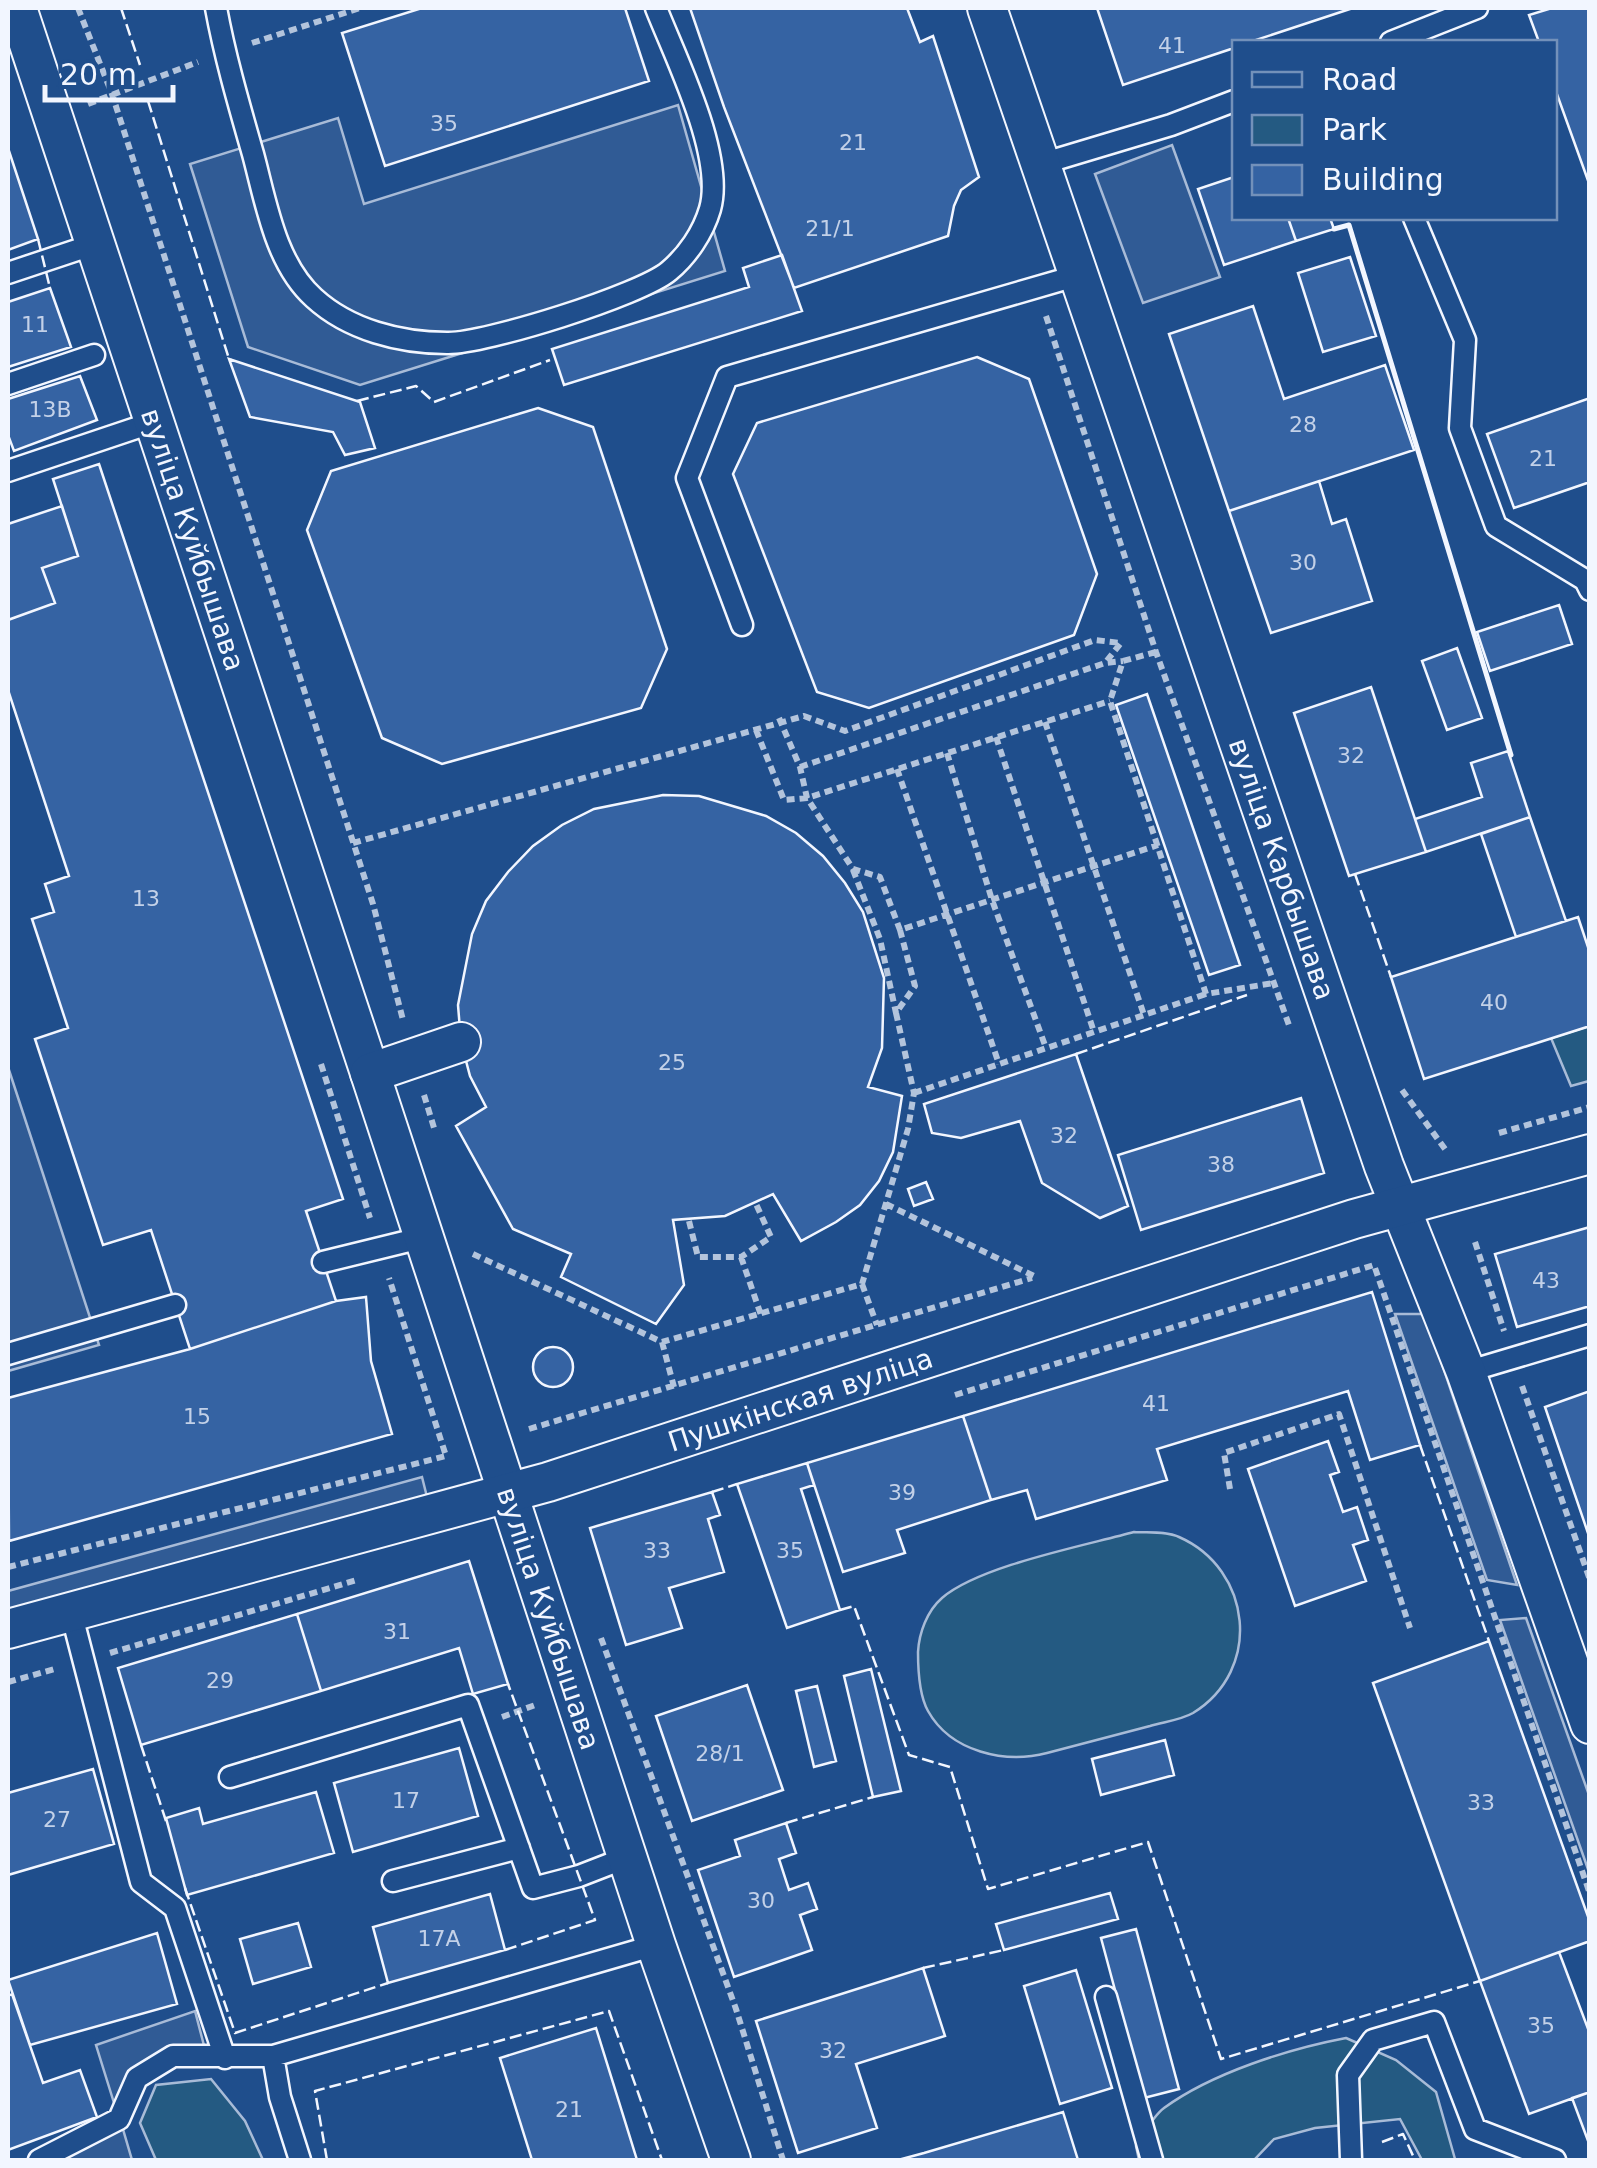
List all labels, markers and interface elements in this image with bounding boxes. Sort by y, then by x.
house number: 41 [1158,33,1186,58]
scale bar [45,40,172,102]
legend [1232,40,1557,220]
text: 20 m [60,57,137,92]
text: Road [1322,62,1397,97]
house number: 35 [430,111,458,136]
text: Park [1322,112,1387,147]
house number: 21 [839,130,867,155]
text: Building [1322,162,1444,197]
house number: 21/1 [805,216,855,241]
house number: 11 [21,312,49,337]
house number: 13В [28,397,72,422]
street label: вуліца Куйбышава [134,404,252,675]
house number: 28 [1289,412,1317,437]
house number: 21 [1529,446,1557,471]
house number: 30 [1289,550,1317,575]
street label: вуліца Карбышава [1222,734,1342,1004]
house number: 32 [1337,743,1365,768]
house number: 13 [132,886,160,911]
house number: 40 [1480,990,1508,1015]
house number: 25 [658,1050,686,1075]
house number: 32 [1050,1123,1078,1148]
house number: 38 [1207,1152,1235,1177]
house number: 43 [1532,1268,1560,1293]
street label: Пушкінская вуліца [664,1341,937,1458]
house number: 41 [1142,1391,1170,1416]
house number: 15 [183,1404,211,1429]
house number: 39 [888,1480,916,1505]
street label: вуліца Куйбышава [490,1483,607,1754]
house number: 33 [643,1538,671,1563]
house number: 35 [776,1538,804,1563]
house number: 31 [383,1619,411,1644]
house number: 29 [206,1668,234,1693]
house number: 28/1 [695,1741,745,1766]
house number: 17 [392,1788,420,1813]
house number: 33 [1467,1790,1495,1815]
house number: 27 [43,1807,71,1832]
house number: 30 [747,1888,775,1913]
house number: 17А [417,1926,461,1951]
house number: 35 [1527,2013,1555,2038]
house number: 32 [819,2038,847,2063]
house number: 21 [555,2097,583,2122]

